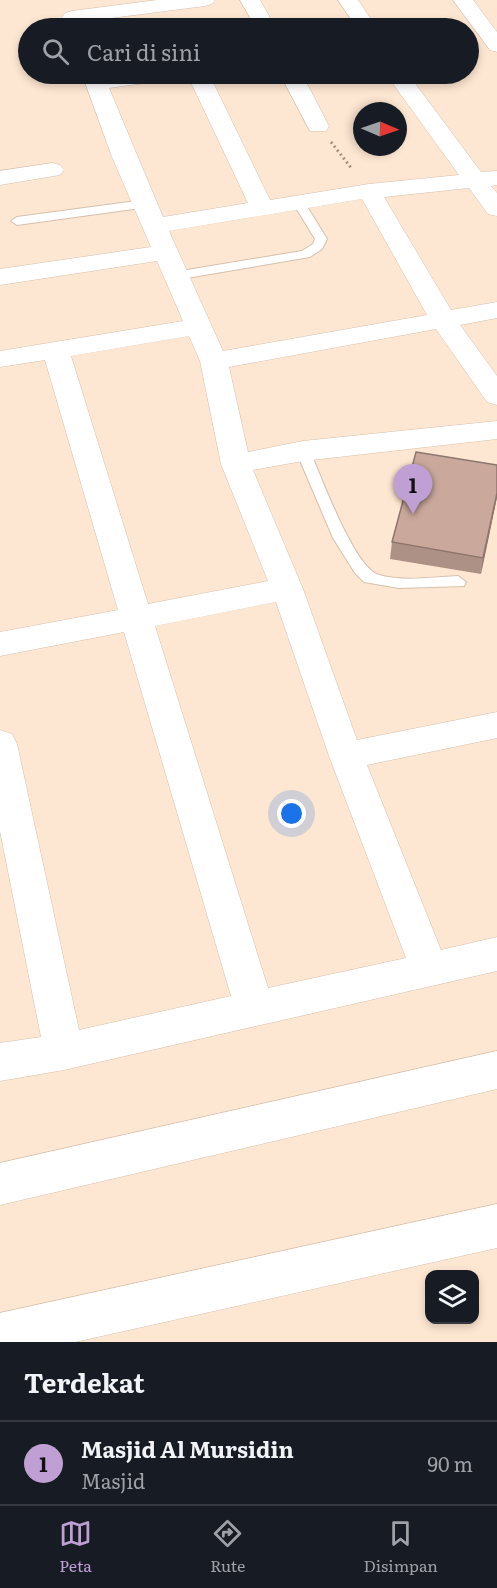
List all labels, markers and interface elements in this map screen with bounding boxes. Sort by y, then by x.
search box [18,18,479,84]
icon: search [39,35,72,68]
text: Cari di sini [87,35,200,68]
north arrow [353,102,407,156]
pin: 1 [394,464,432,514]
your location [277,799,306,828]
map controls [425,1270,479,1324]
button: layers [425,1270,479,1324]
text: Terdekat [24,1362,145,1401]
text: Masjid Al Mursidin [81,1432,294,1465]
text: 1 [39,1448,48,1478]
text: 90 m [428,1448,473,1478]
text: Masjid [81,1465,145,1495]
tab: Peta [59,1517,92,1577]
tab: Rute [210,1517,245,1577]
tab: Disimpan [364,1517,438,1577]

